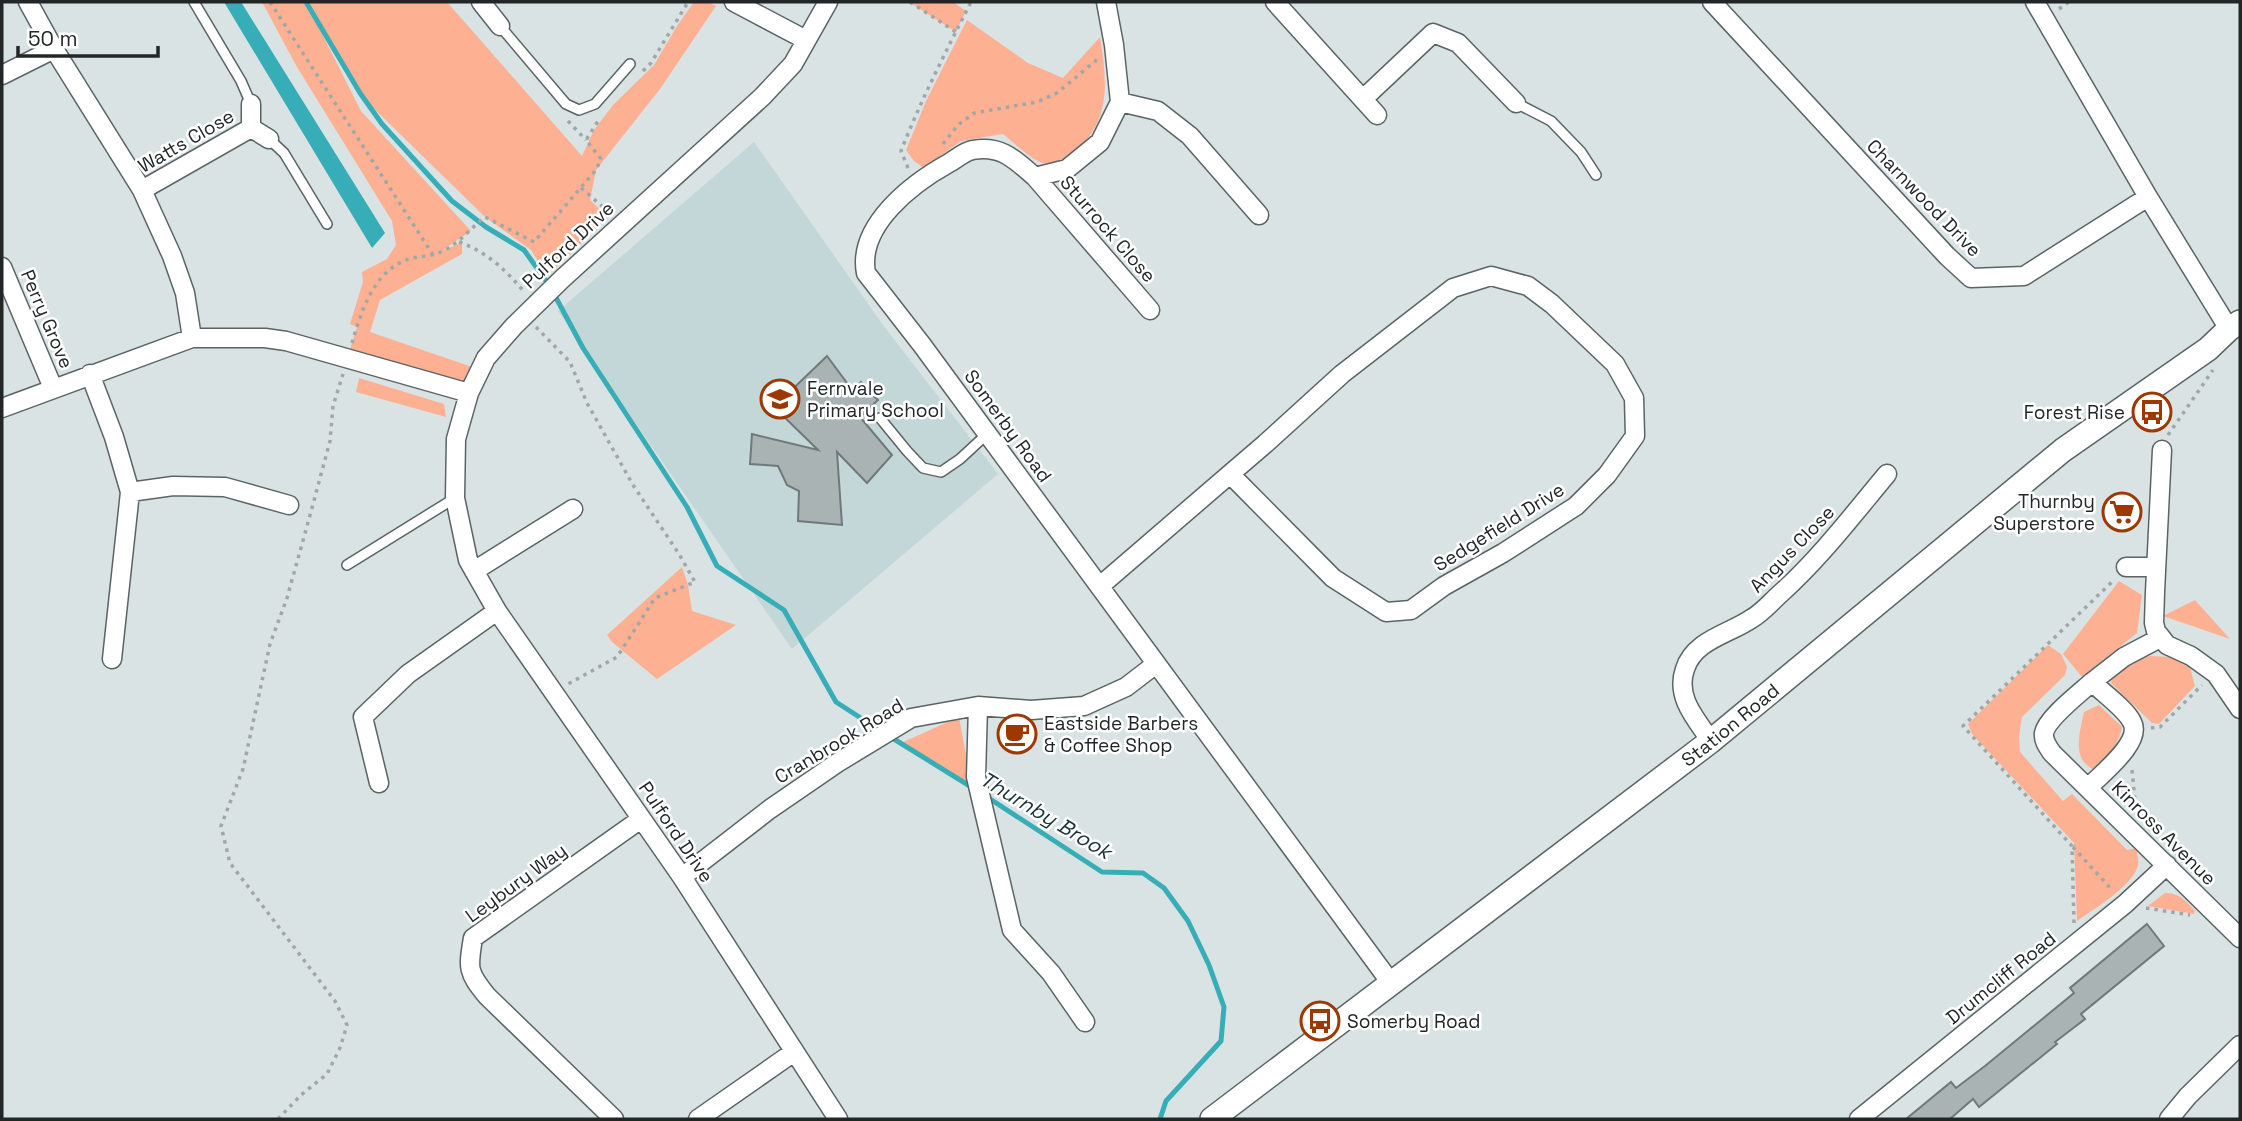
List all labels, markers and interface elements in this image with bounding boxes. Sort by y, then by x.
scale bar [18,14,158,58]
text: 50 m [28,25,78,52]
street label: Watts Close [133,103,239,179]
street label: Charnwood Drive [1861,134,1987,262]
street label: Sturrock Close [1055,170,1161,288]
street label: Pulford Drive [517,196,619,294]
street label: Perry Grove [15,266,79,372]
street label: Somerby Road [959,365,1057,487]
place label: Fernvale Primary School [807,376,944,423]
school or university icon: Fernvale Primary School [759,378,801,420]
bus stop icon: Forest Rise [2131,391,2173,433]
place label: Forest Rise [2024,400,2125,425]
street label: Sedgefield Drive [1429,477,1569,577]
place label: Thurnby Superstore [1993,489,2095,536]
supermarket icon: Thurnby Superstore [2101,491,2143,533]
street label: Angus Close [1744,500,1840,598]
street label: Station Road [1676,678,1784,772]
street label: Cranbrook Road [770,693,908,789]
place label: Eastside Barbers & Coffee Shop [1044,711,1198,758]
cafe icon: Eastside Barbers & Coffee Shop [996,713,1038,755]
water label: Thurnby Brook [975,765,1119,866]
street label: Kinross Avenue [2106,775,2222,891]
street label: Pulford Drive [633,777,719,887]
street label: Leybury Way [460,838,572,928]
street label: Drumcliff Road [1941,926,2061,1030]
bus stop icon: Somerby Road [1299,1000,1341,1042]
place label: Somerby Road [1347,1009,1481,1034]

